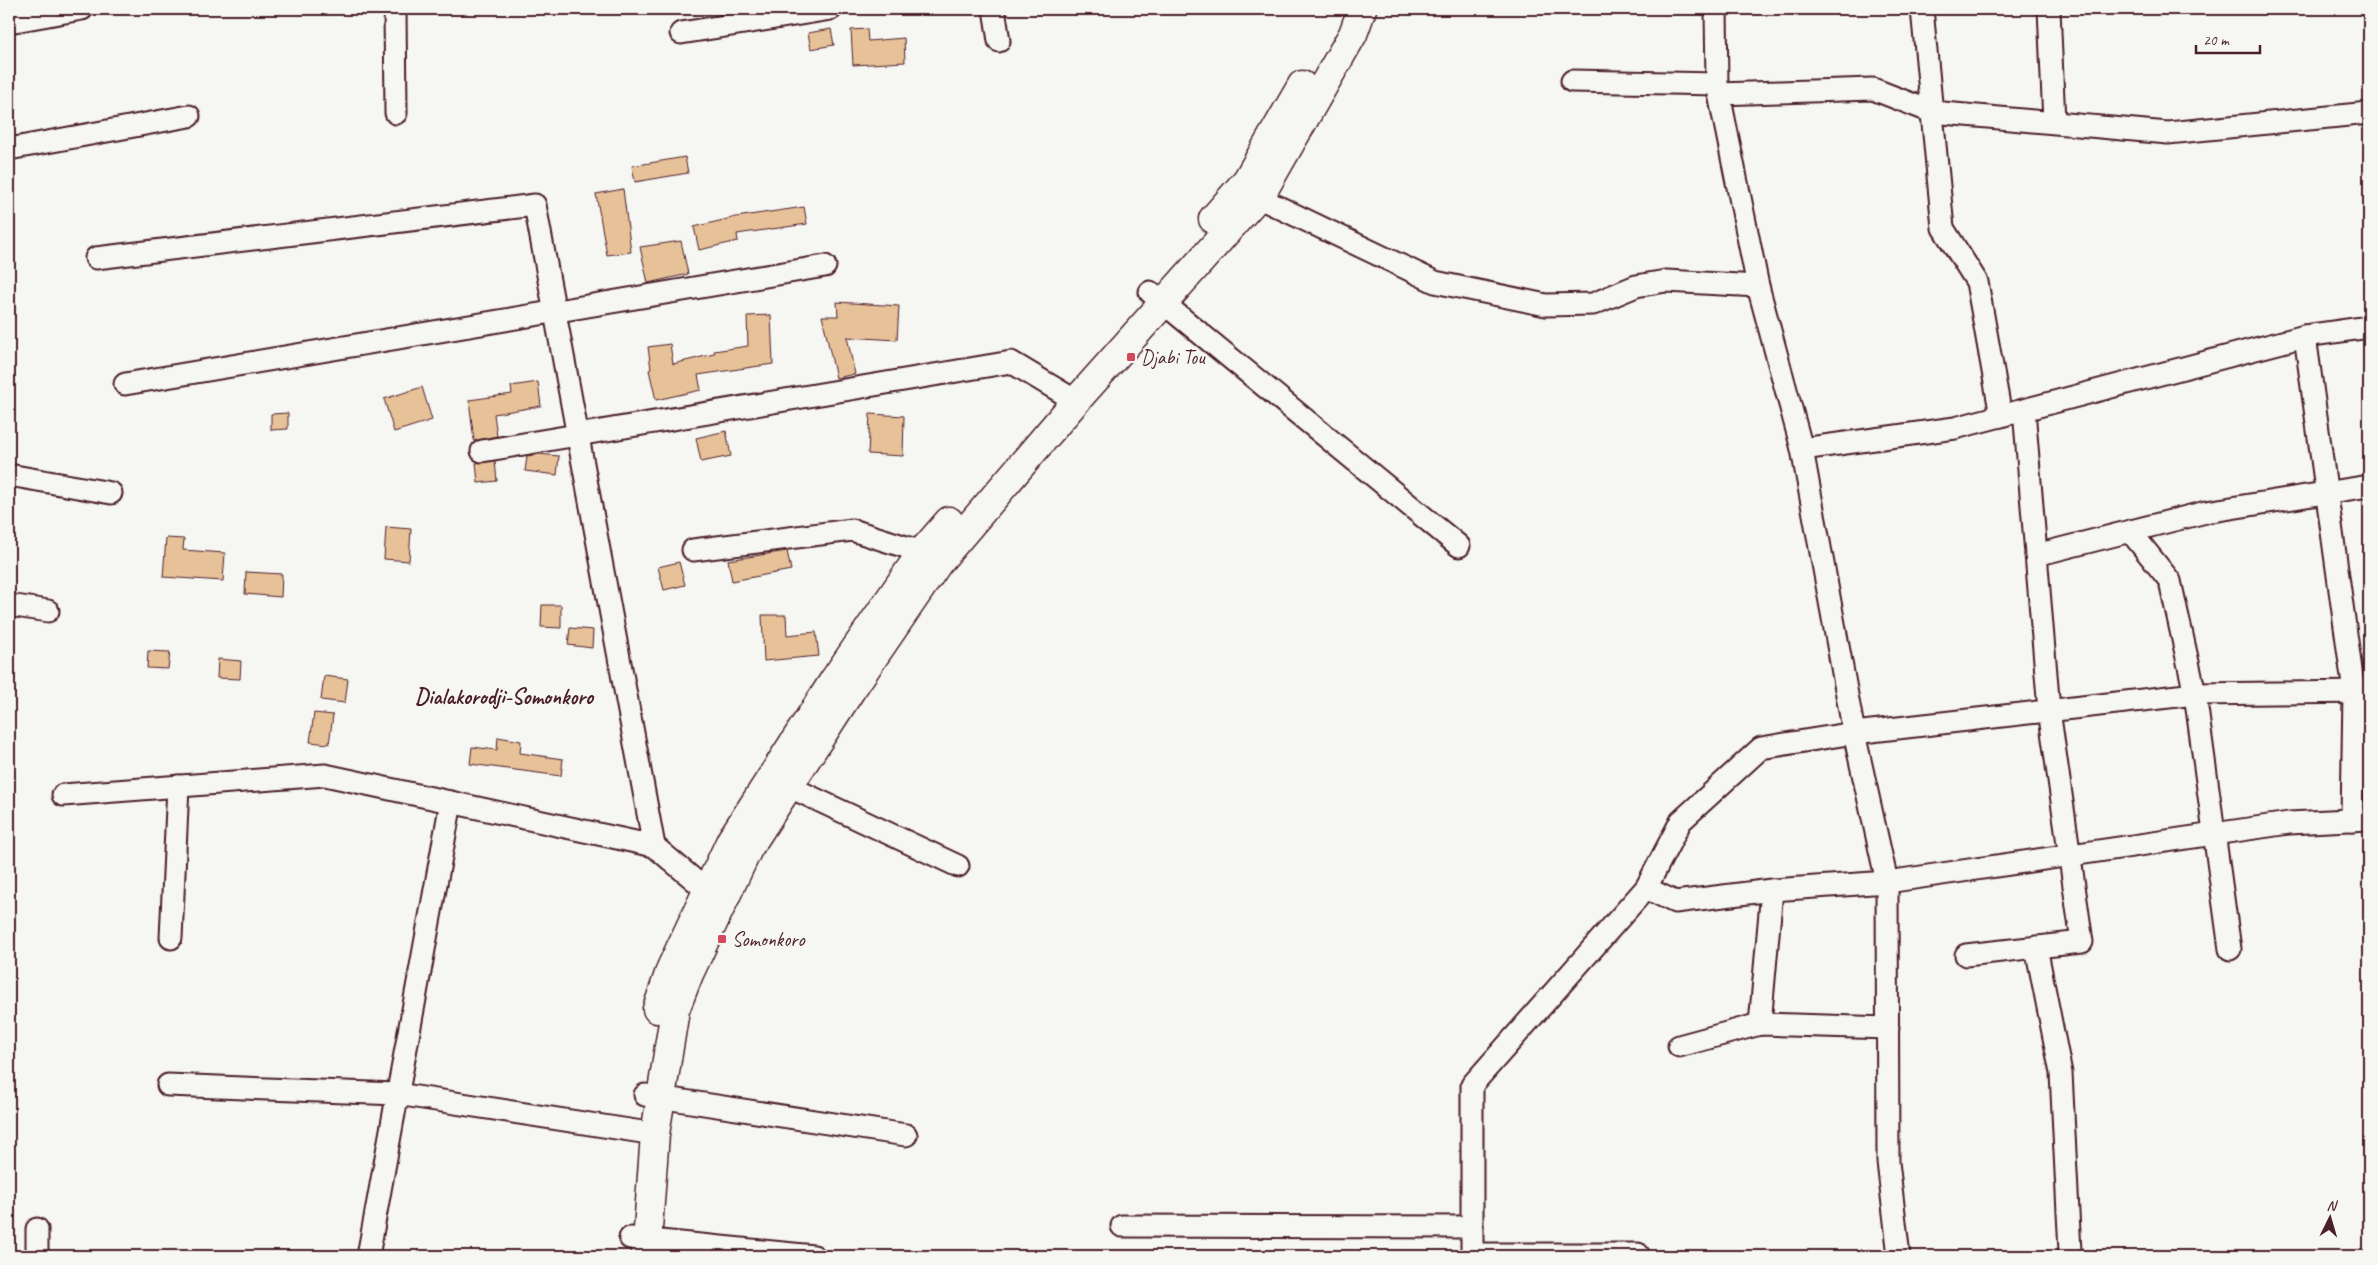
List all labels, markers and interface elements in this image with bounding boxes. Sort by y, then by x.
scale bar [2196,22,2259,54]
text: 20 m [2203,31,2230,50]
place label: Djabi Tou [1141,345,1206,370]
marker: Djabi Tou [1125,351,1137,363]
district label: Dialakorodji-Somonkoro [415,683,595,711]
place label: Somonkoro [732,927,805,952]
marker: Somonkoro [716,933,728,945]
north arrow [2306,1192,2356,1242]
text: N [2326,1197,2338,1215]

